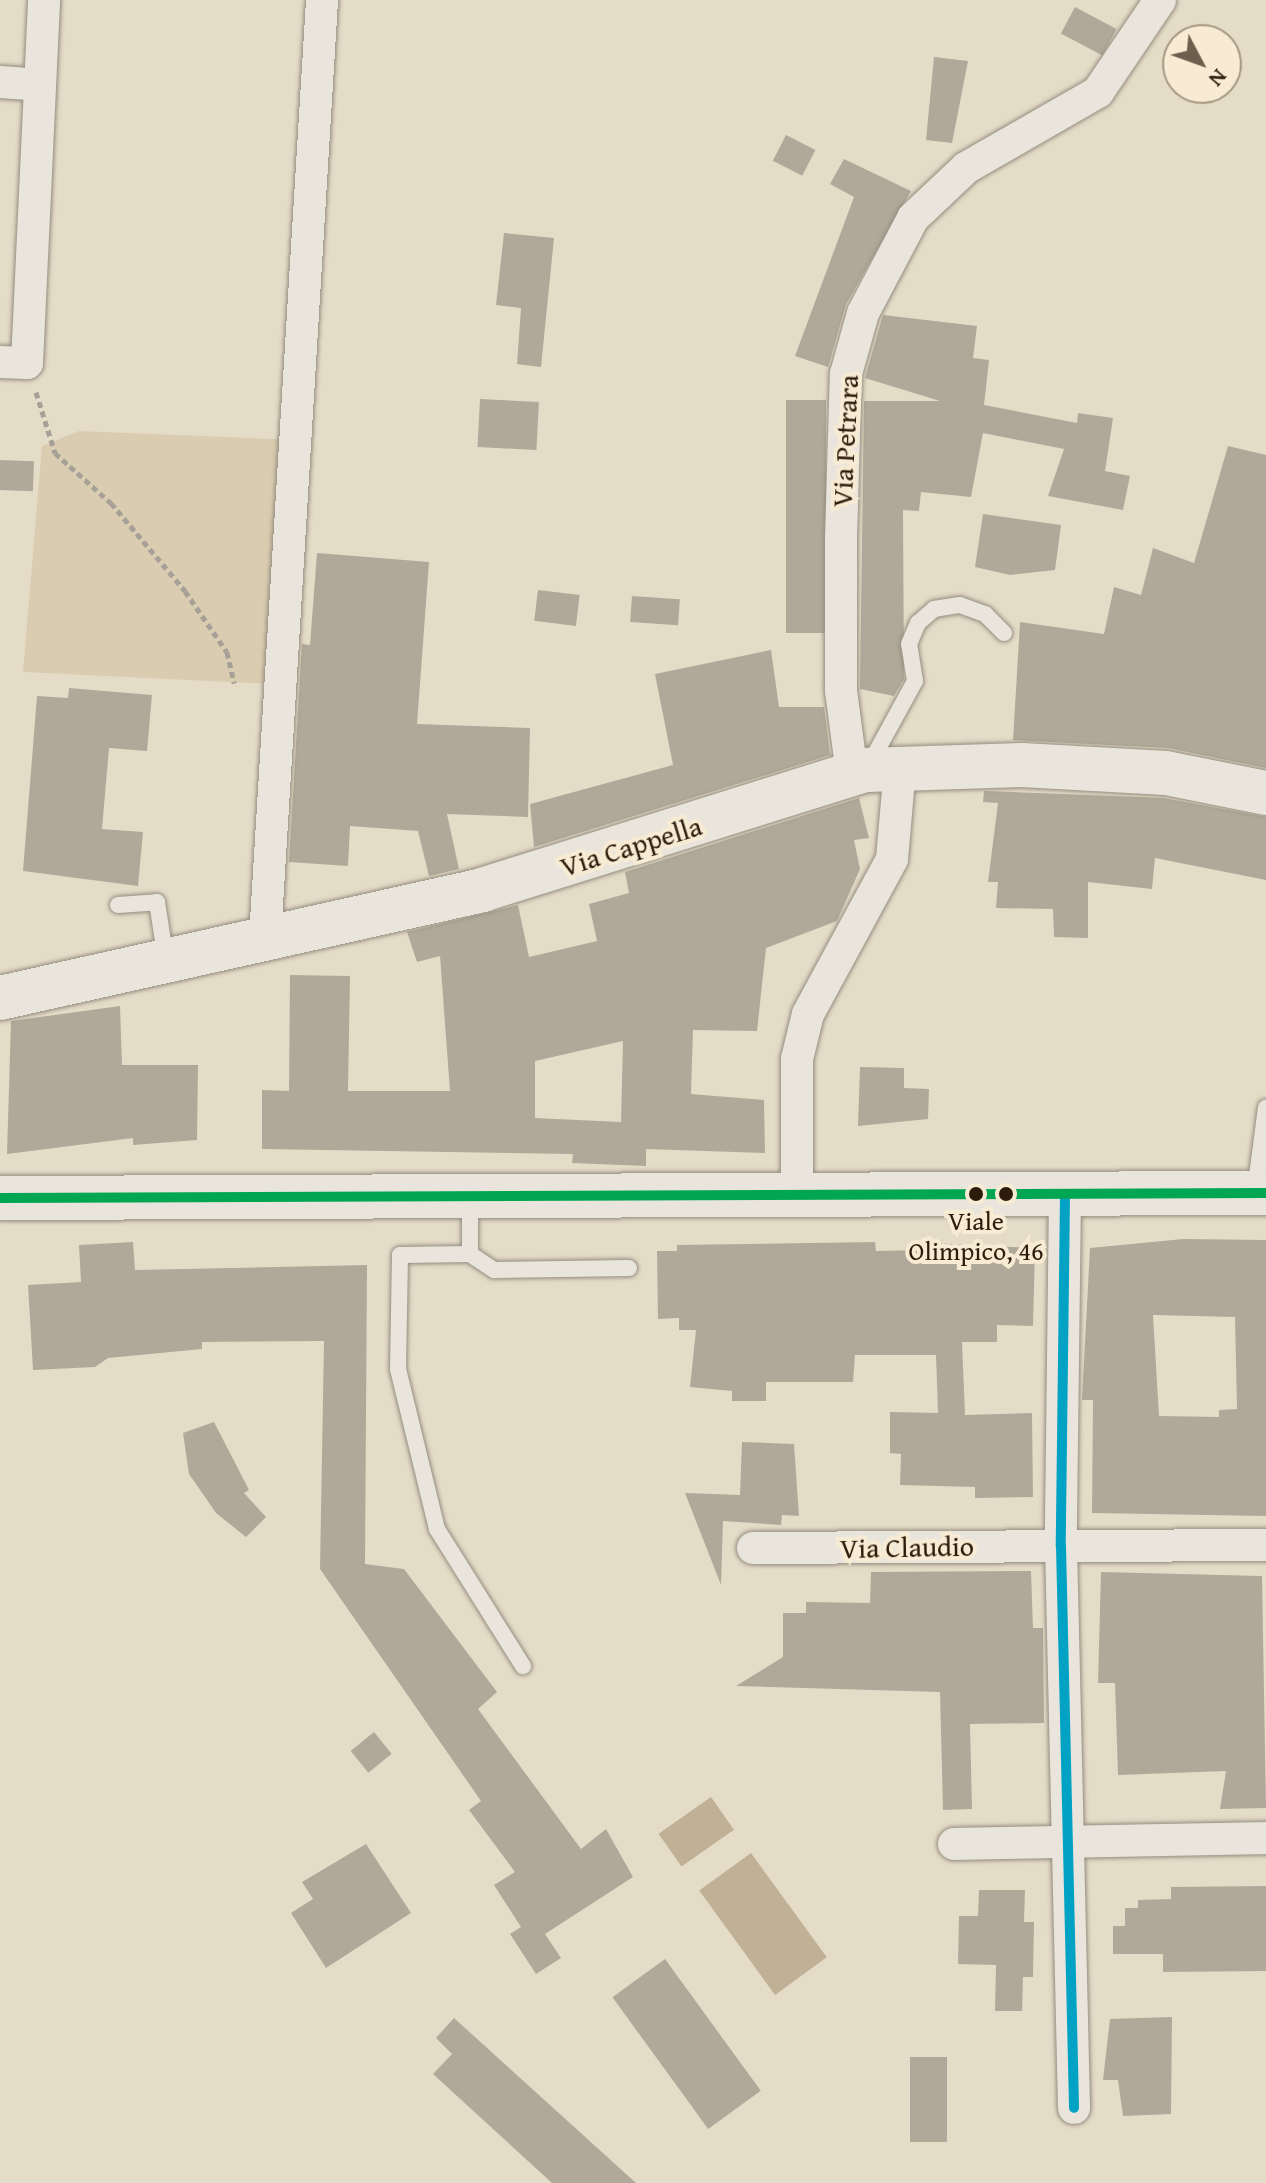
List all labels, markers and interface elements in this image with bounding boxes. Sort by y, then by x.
north arrow [1162,24,1242,104]
text: N [1202,62,1236,94]
street label: Via Petrara [825,374,865,508]
street label: Via Cappella [556,809,706,883]
marker: Viale Olimpico, 46 [968,1186,984,1202]
unlabelled marker [998,1186,1014,1202]
place label: Viale Olimpico, 46 [909,1205,1043,1266]
street label: Via Claudio [840,1529,974,1565]

